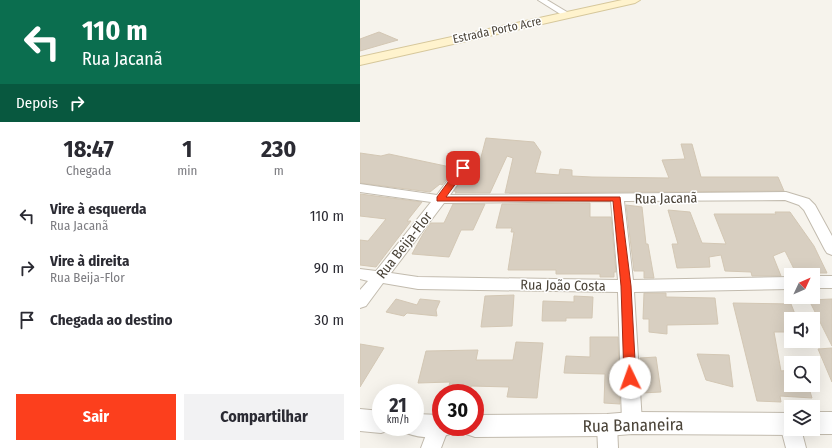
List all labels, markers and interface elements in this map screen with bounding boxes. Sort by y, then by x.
text: 110 m [82,14,148,47]
street label: Estrada Porto Acre [452,14,543,46]
icon: left [16,16,68,68]
text: Rua Jacanã [82,48,163,70]
icon: right [66,92,88,114]
text: Depois [16,94,58,112]
text: 18:47 [64,135,114,163]
text: 1 [182,135,192,163]
text: 230 [261,135,296,163]
pin [446,151,480,185]
icon: arrive [452,157,474,179]
text: Chegada [66,163,111,178]
text: min [177,163,197,178]
text: m [274,163,284,178]
street label: Rua Jacanã [634,189,698,208]
text: Vire à esquerda [50,200,147,218]
icon: left [16,205,38,227]
text: 110 m [310,207,344,225]
street label: Rua Beija-Flor [373,208,436,282]
text: Rua Jacanã [50,218,108,233]
text: Vire à direita [50,252,129,270]
icon: right [16,257,38,279]
text: 90 m [314,259,344,277]
north arrow [784,268,820,304]
map controls [784,268,820,436]
text: Rua Beija-Flor [50,270,125,285]
street label: Rua João Costa [520,276,606,295]
icon: arrive [16,309,38,331]
text: Chegada ao destino [50,311,172,329]
text: 30 m [314,311,344,329]
button: sound [784,312,820,348]
button: search [784,356,820,392]
position arrow [609,357,651,399]
speed limit sign: 30 [432,384,484,436]
text: 21 [389,393,407,417]
button: Sair [16,394,176,440]
button: Compartilhar [184,394,344,440]
button: layers [784,400,820,436]
text: km/h [387,414,409,426]
street label: Rua Bananeira [582,414,684,437]

